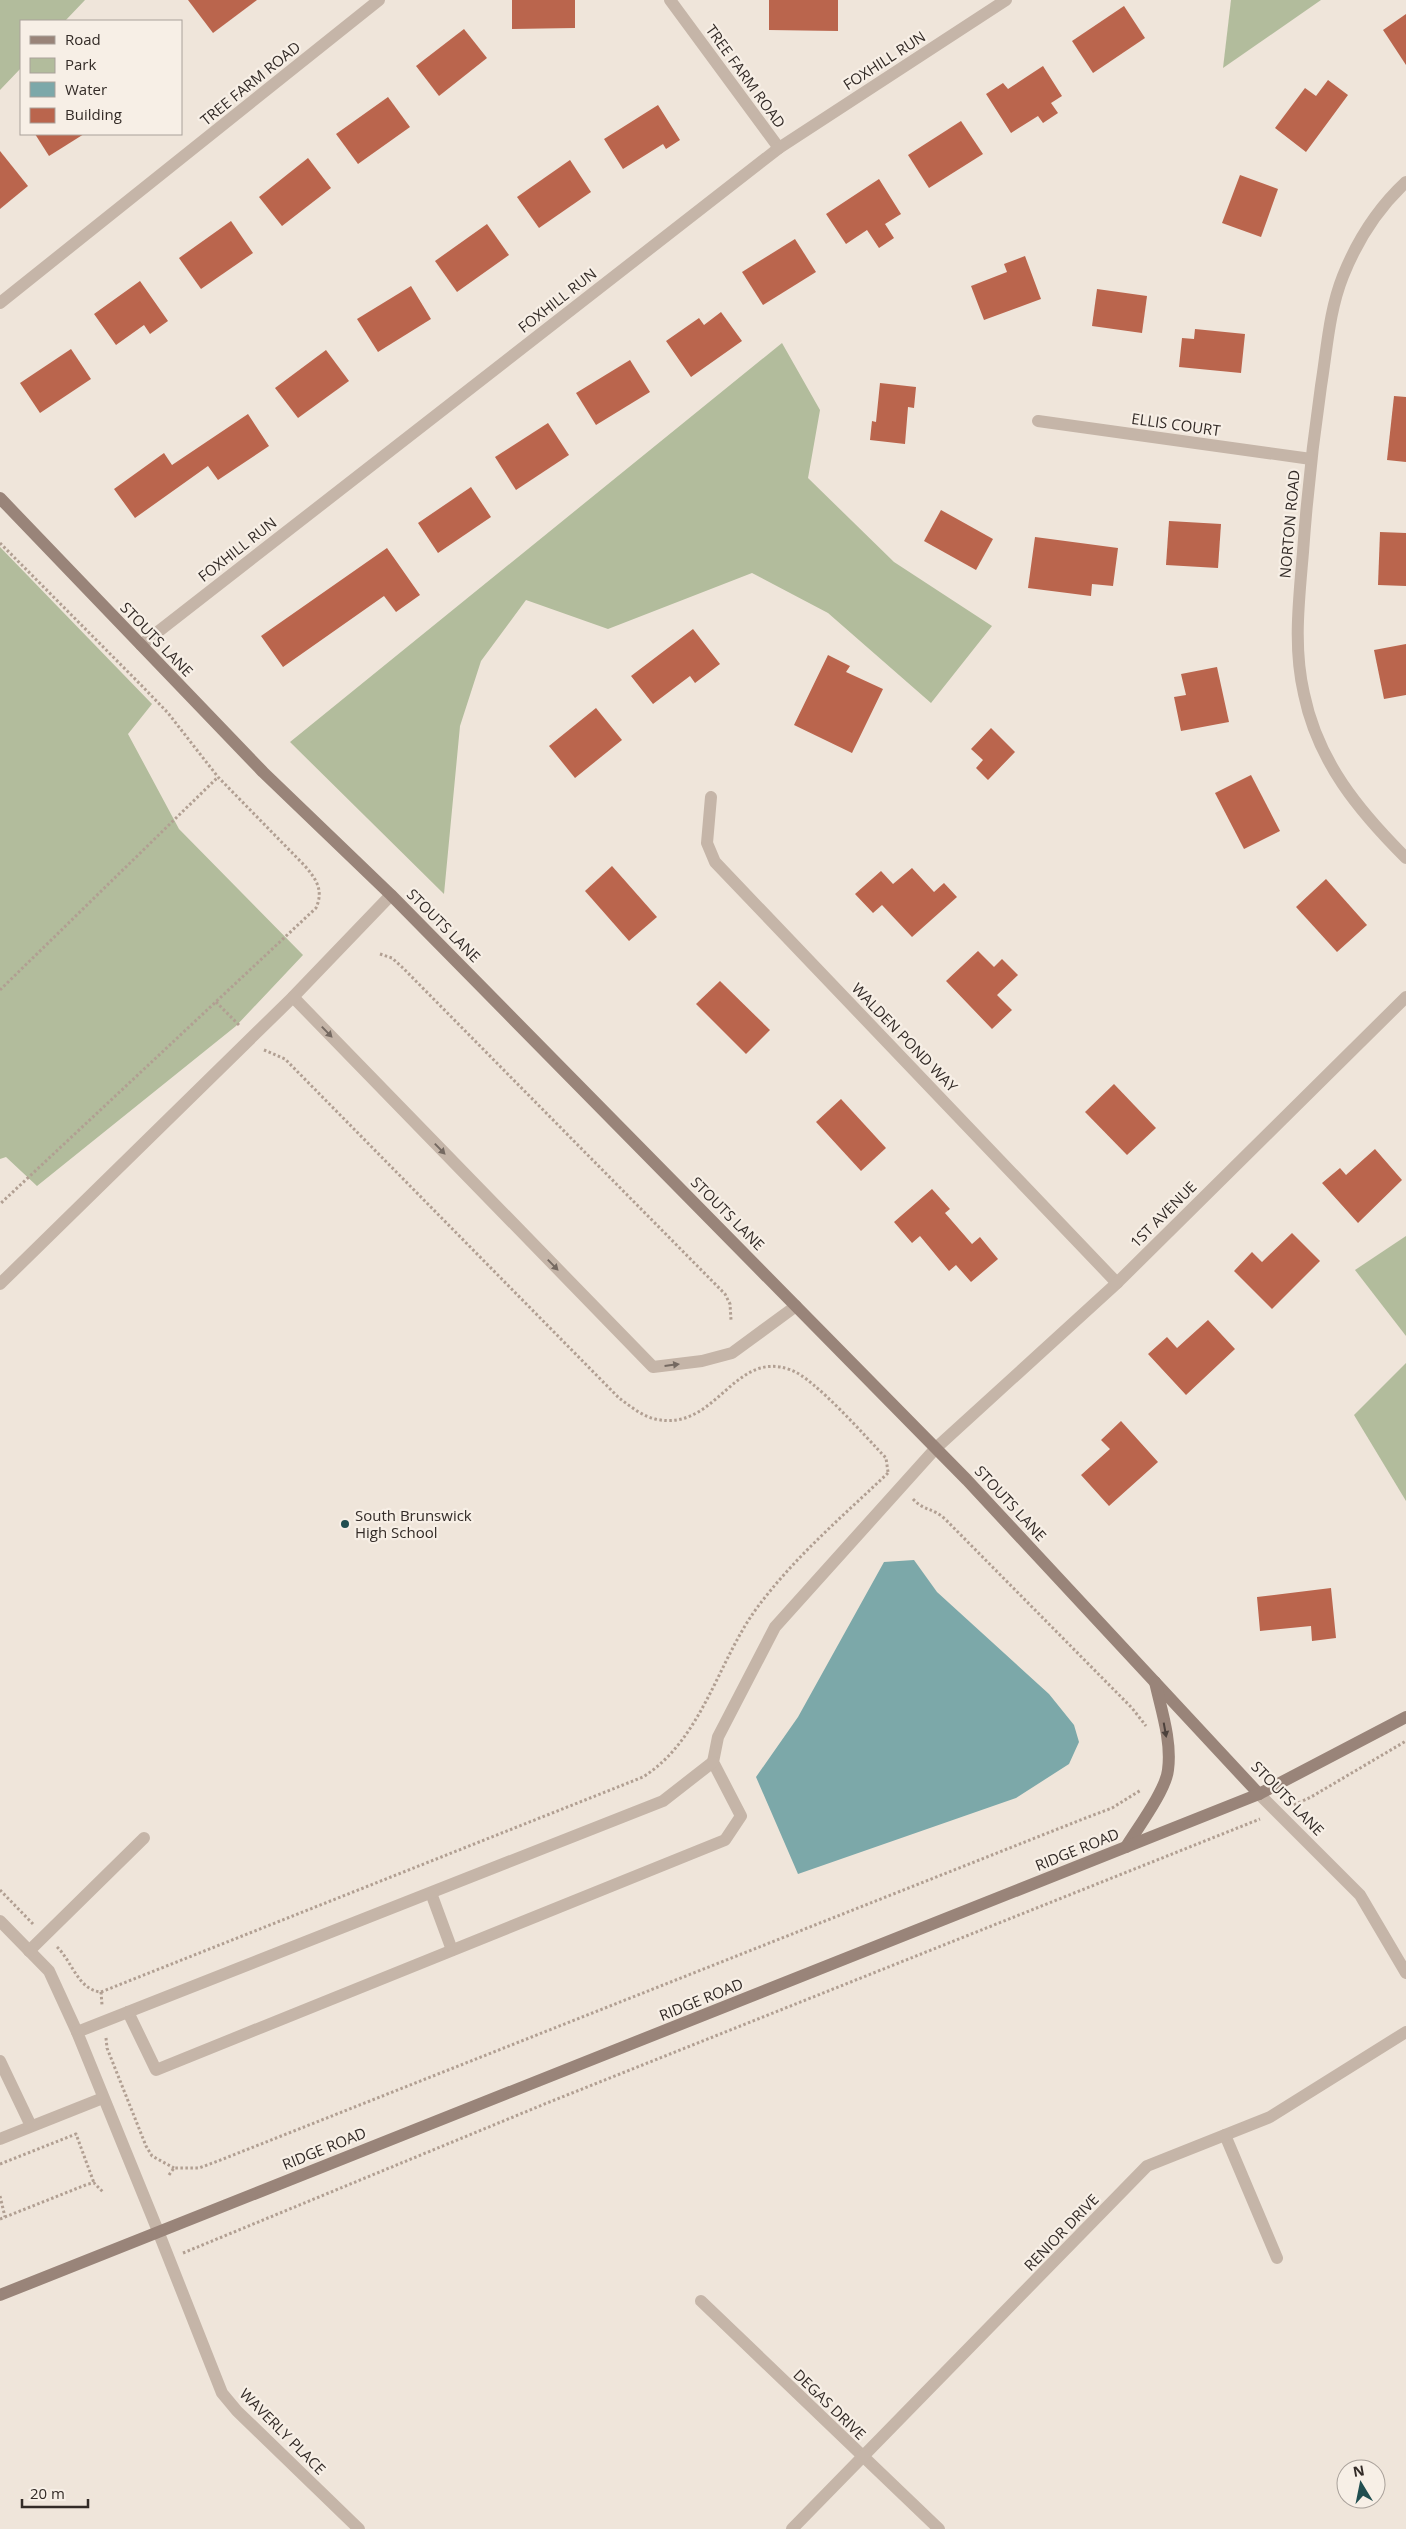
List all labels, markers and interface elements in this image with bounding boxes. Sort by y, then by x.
legend [20,20,182,135]
street label: TREE FARM ROAD [702,20,790,132]
street label: FOXHILL RUN [839,26,929,94]
text: Road [65,29,101,49]
street label: TREE FARM ROAD [196,36,304,130]
text: Park [65,54,96,74]
text: Water [65,79,107,99]
text: Building [65,104,122,124]
street label: FOXHILL RUN [514,263,600,337]
street label: ELLIS COURT [1130,408,1223,440]
street label: NORTON ROAD [1274,469,1304,579]
street label: FOXHILL RUN [194,512,280,586]
street label: STOUTS LANE [116,597,198,681]
street label: STOUTS LANE [403,884,485,966]
street label: WALDEN POND WAY [848,978,963,1096]
one-way arrow [321,1026,333,1038]
one-way arrow [434,1142,446,1154]
street label: STOUTS LANE [687,1172,769,1254]
street label: 1ST AVENUE [1125,1176,1201,1252]
one-way arrow [547,1259,559,1271]
one-way arrow [665,1361,681,1369]
street label: STOUTS LANE [971,1461,1051,1545]
place label: South Brunswick High School [355,1505,472,1542]
marker: South Brunswick High School [339,1518,351,1530]
one-way arrow [1161,1722,1169,1738]
street label: STOUTS LANE [1247,1756,1329,1840]
street label: RIDGE ROAD [1032,1823,1122,1875]
street label: RIDGE ROAD [656,1973,746,2025]
street label: RIDGE ROAD [279,2122,369,2174]
street label: RENIOR DRIVE [1019,2189,1103,2275]
street label: DEGAS DRIVE [789,2364,871,2444]
street label: WAVERLY PLACE [236,2384,330,2478]
north arrow [1336,2459,1386,2509]
text: N [1351,2460,1366,2481]
scale bar [22,2476,89,2508]
text: 20 m [30,2483,65,2503]

